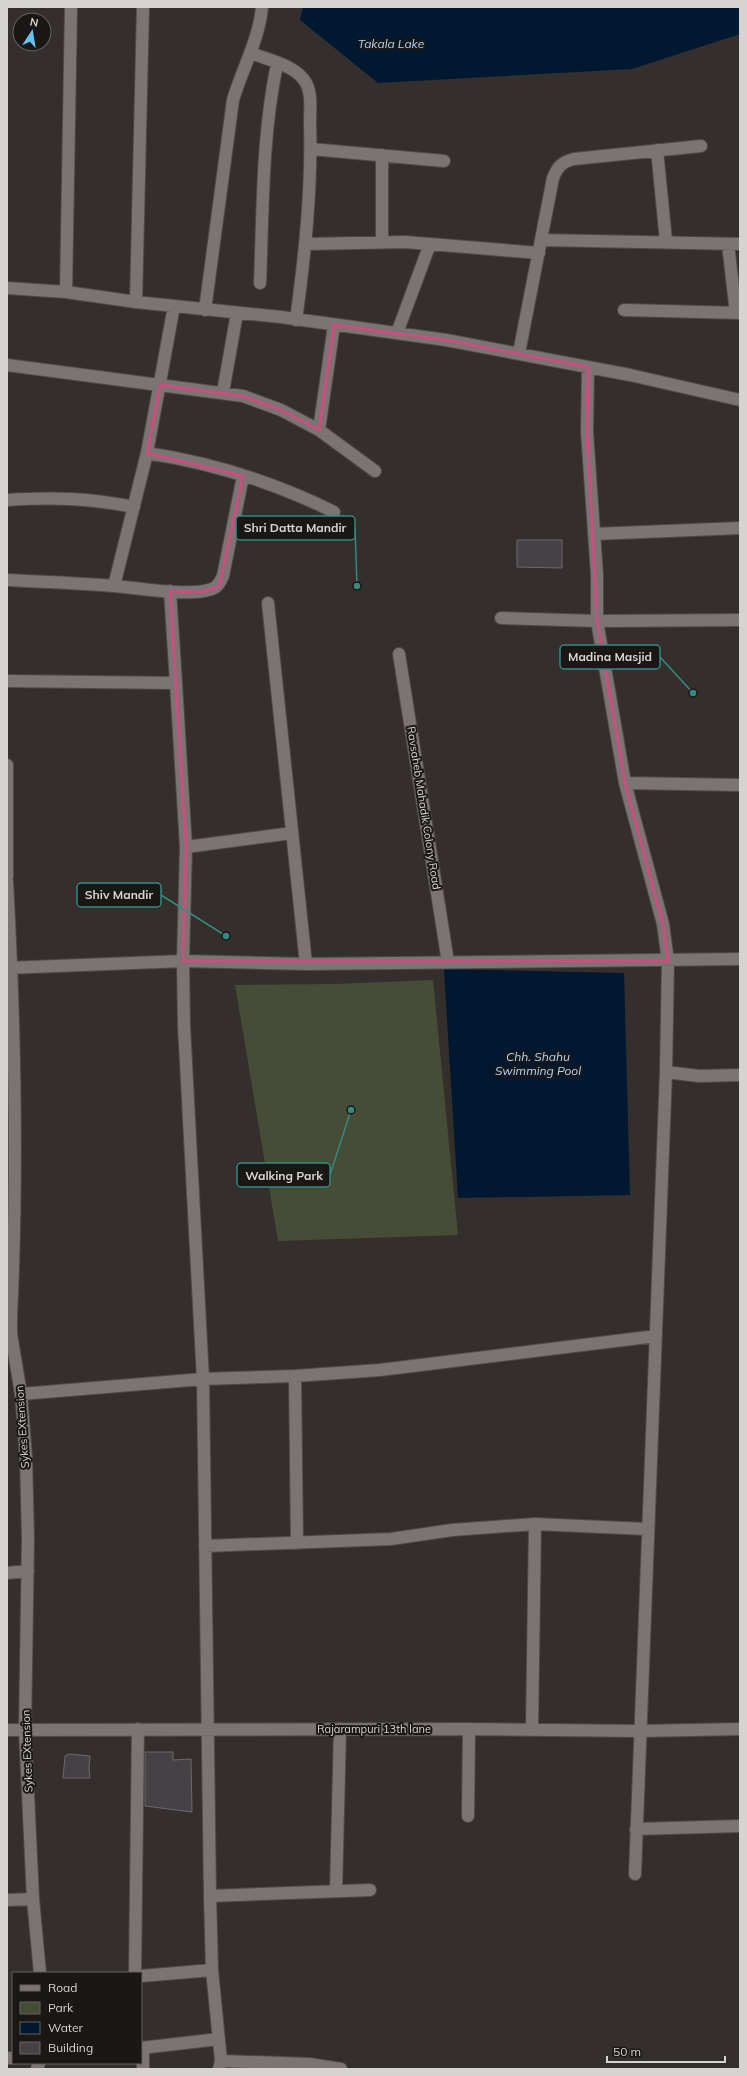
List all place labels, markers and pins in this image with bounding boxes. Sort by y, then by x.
callout: Shri Datta Mandir [236,516,355,540]
callout: Madina Masjid [560,645,660,669]
callout: Shiv Mandir [77,883,161,907]
callout: Walking Park [237,1163,330,1187]

